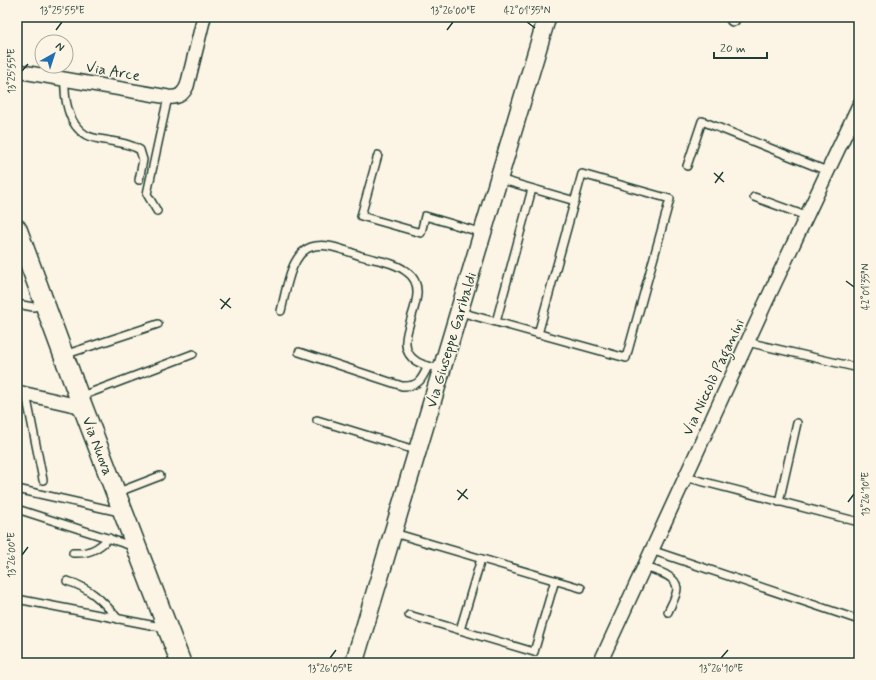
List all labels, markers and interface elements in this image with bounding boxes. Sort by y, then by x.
text: 13°25'55"E [39,4,85,18]
text: 13°26'00"E [430,4,476,18]
text: 42°01'35"N [504,4,551,18]
north arrow [34,34,74,74]
scale bar [714,34,767,60]
text: N [52,39,67,55]
text: 20 m [720,41,746,57]
text: 13°25'55"E [5,48,19,94]
street label: Via Arce [84,57,142,87]
text: 42°01'35"N [859,263,873,310]
street label: Via Giuseppe Garibaldi [422,270,482,411]
street label: Via Niccolò Paganini [678,316,751,439]
street label: Via Nuova [77,414,118,479]
text: 13°26'10"E [859,472,873,516]
text: 13°26'00"E [5,532,19,578]
text: 13°26'05"E [307,662,353,676]
text: 13°26'10"E [699,662,743,676]

